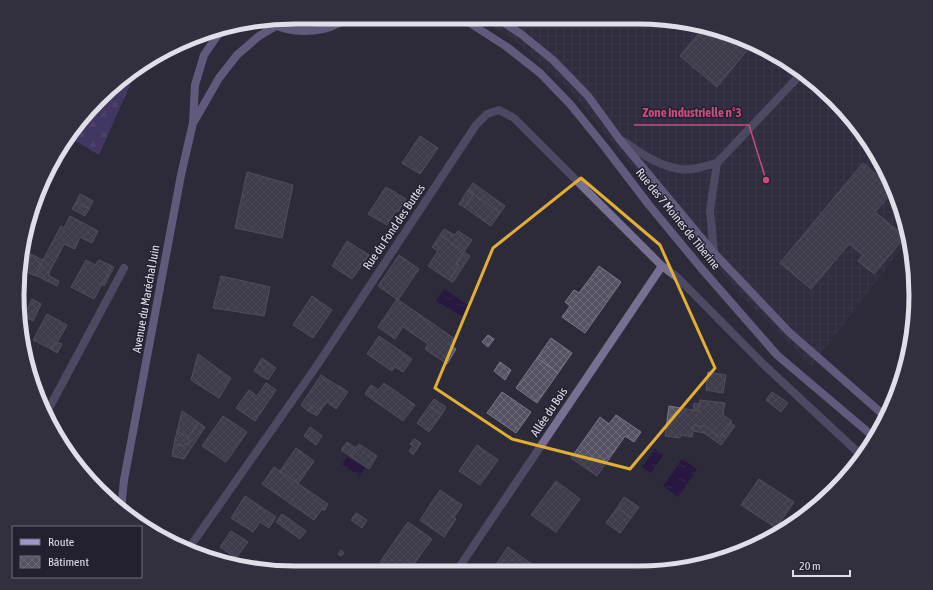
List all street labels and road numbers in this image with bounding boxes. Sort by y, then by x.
street label: Rue des 7 Moines de Tiberine [633,166,723,272]
street label: Rue du Fond des Buttes [360,181,428,273]
street label: Avenue du Maréchal Juin [130,244,162,354]
street label: Allée du Bois [528,385,570,439]

